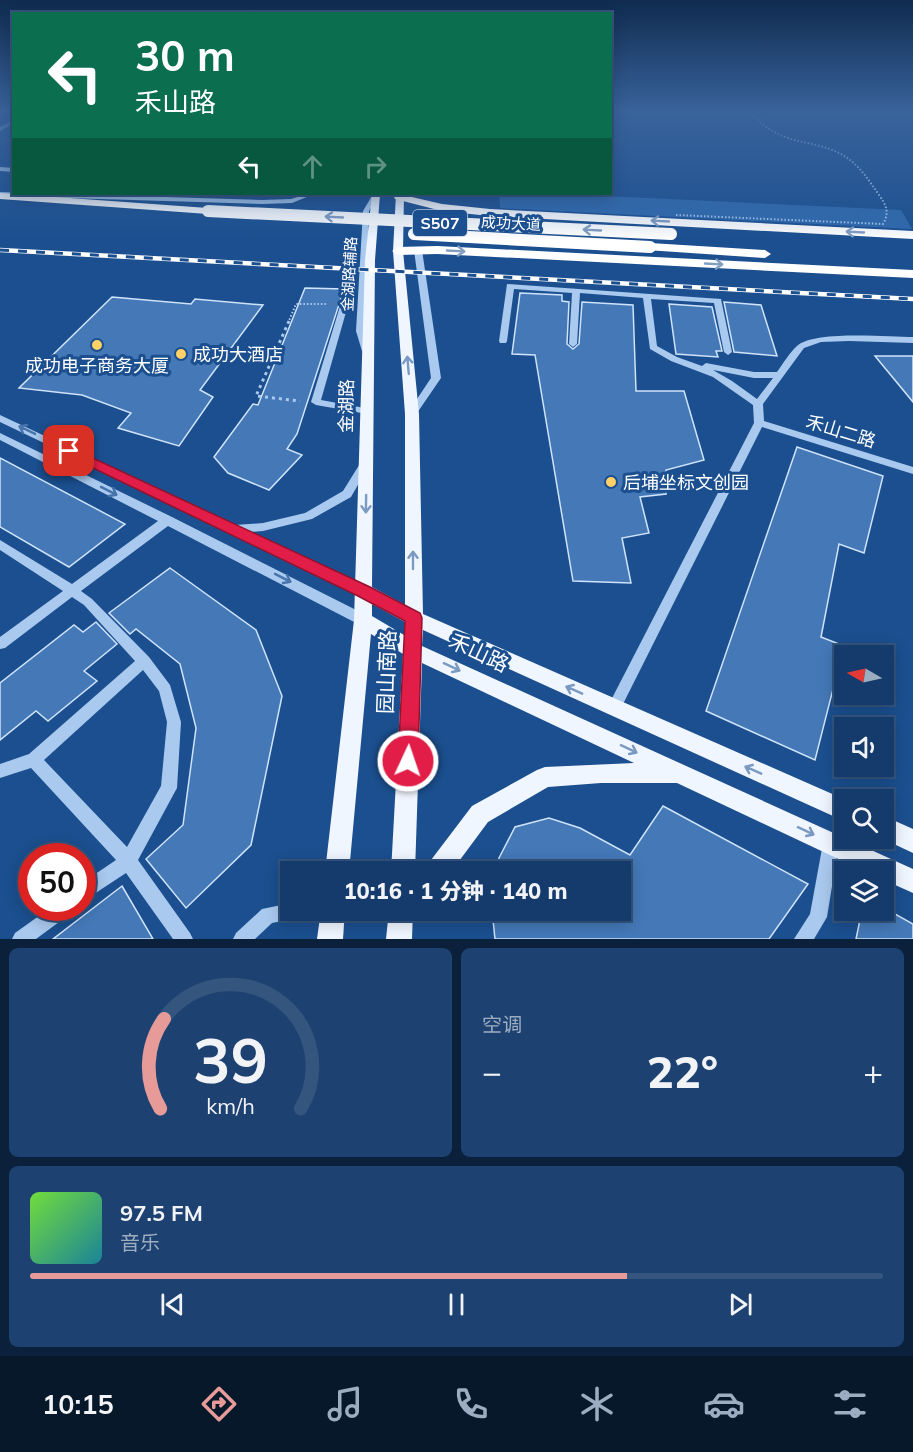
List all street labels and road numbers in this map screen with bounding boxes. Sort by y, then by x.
road number: S507 [413,210,467,236]
street label: 成功大道 [481,212,541,234]
street label: 金湖路辅路 [338,236,360,312]
street label: 金湖路 [334,379,358,433]
street label: 禾山二路 [803,409,879,453]
street label: 禾山路 [445,627,513,677]
street label: 园山南路 [372,630,400,714]

